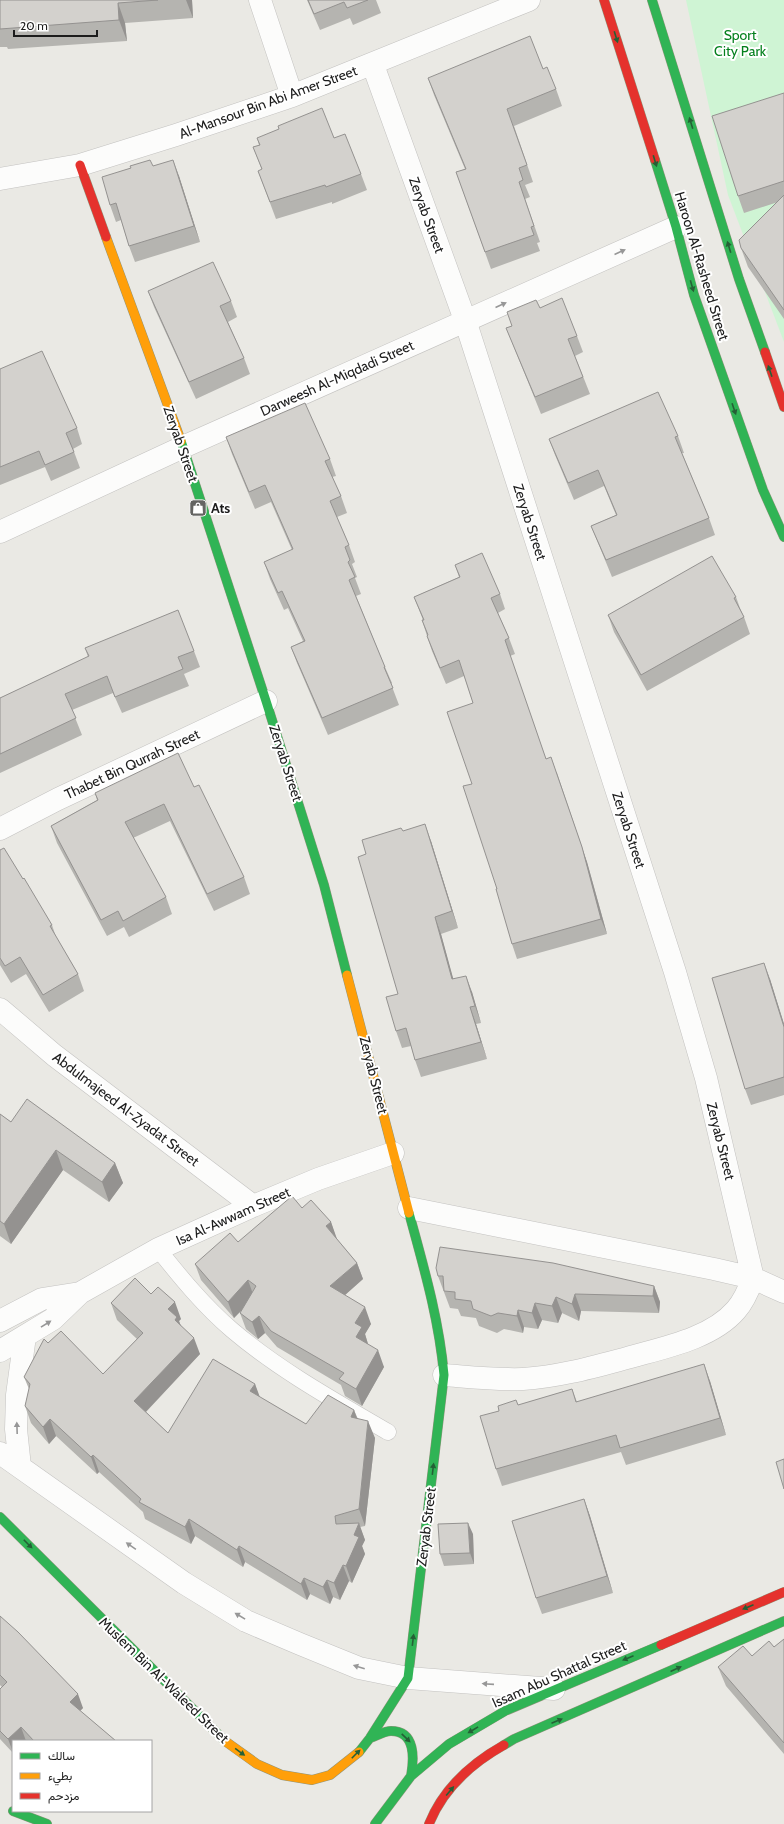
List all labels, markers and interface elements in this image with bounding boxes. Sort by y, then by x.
scale bar [14,12,97,38]
text: 20 m [20,18,48,33]
park label: Sport City Park [714,26,767,60]
one-way arrow [613,32,619,44]
street label: Al-Mansour Bin Abi Amer Street [176,61,360,143]
one-way arrow [687,117,693,129]
one-way arrow [652,156,658,168]
street label: Zeryab Street [405,175,449,256]
street label: Haroon Al-Rasheed Street [671,189,733,343]
one-way arrow [726,241,732,253]
one-way arrow [614,249,625,255]
one-way arrow [689,280,695,292]
one-way arrow [495,301,507,307]
street label: Darweesh Al-Miqdadi Street [257,336,417,420]
one-way arrow [767,364,773,376]
street label: Zeryab Street [160,403,203,485]
one-way arrow [731,403,737,415]
street label: Zeryab Street [509,481,551,563]
shop icon: Ats [188,498,208,518]
place label: Ats [211,499,230,517]
street label: Zeryab Street [265,722,307,804]
street label: Thabet Bin Qurrah Street [62,725,203,803]
street label: Zeryab Street [608,789,650,871]
street label: Zeryab Street [356,1034,392,1116]
street label: Abdulmajeed Al-Zyadat Street [49,1048,203,1170]
street label: Zeryab Street [703,1100,739,1182]
street label: Isa Al-Awwam Street [173,1183,293,1249]
one-way arrow [41,1320,51,1328]
one-way arrow [13,1422,20,1434]
one-way arrow [430,1463,436,1475]
street label: Zeryab Street [412,1486,440,1568]
one-way arrow [23,1539,32,1549]
one-way arrow [125,1542,136,1550]
one-way arrow [743,1604,754,1610]
street label: Muslem Bin Al-Waleed Street [95,1613,233,1747]
one-way arrow [234,1613,246,1620]
one-way arrow [410,1633,416,1646]
street label: Issam Abu Shattal Street [489,1636,629,1712]
one-way arrow [623,1655,634,1661]
one-way arrow [353,1664,365,1670]
one-way arrow [670,1666,681,1672]
one-way arrow [482,1681,494,1688]
one-way arrow [551,1718,563,1724]
one-way arrow [468,1726,478,1734]
one-way arrow [401,1733,411,1743]
legend [12,1740,152,1812]
text: سالك [48,1748,75,1763]
one-way arrow [235,1748,246,1756]
one-way arrow [351,1749,361,1759]
text: بطيء [48,1768,72,1786]
one-way arrow [445,1786,454,1797]
text: مزدحم [48,1788,79,1804]

